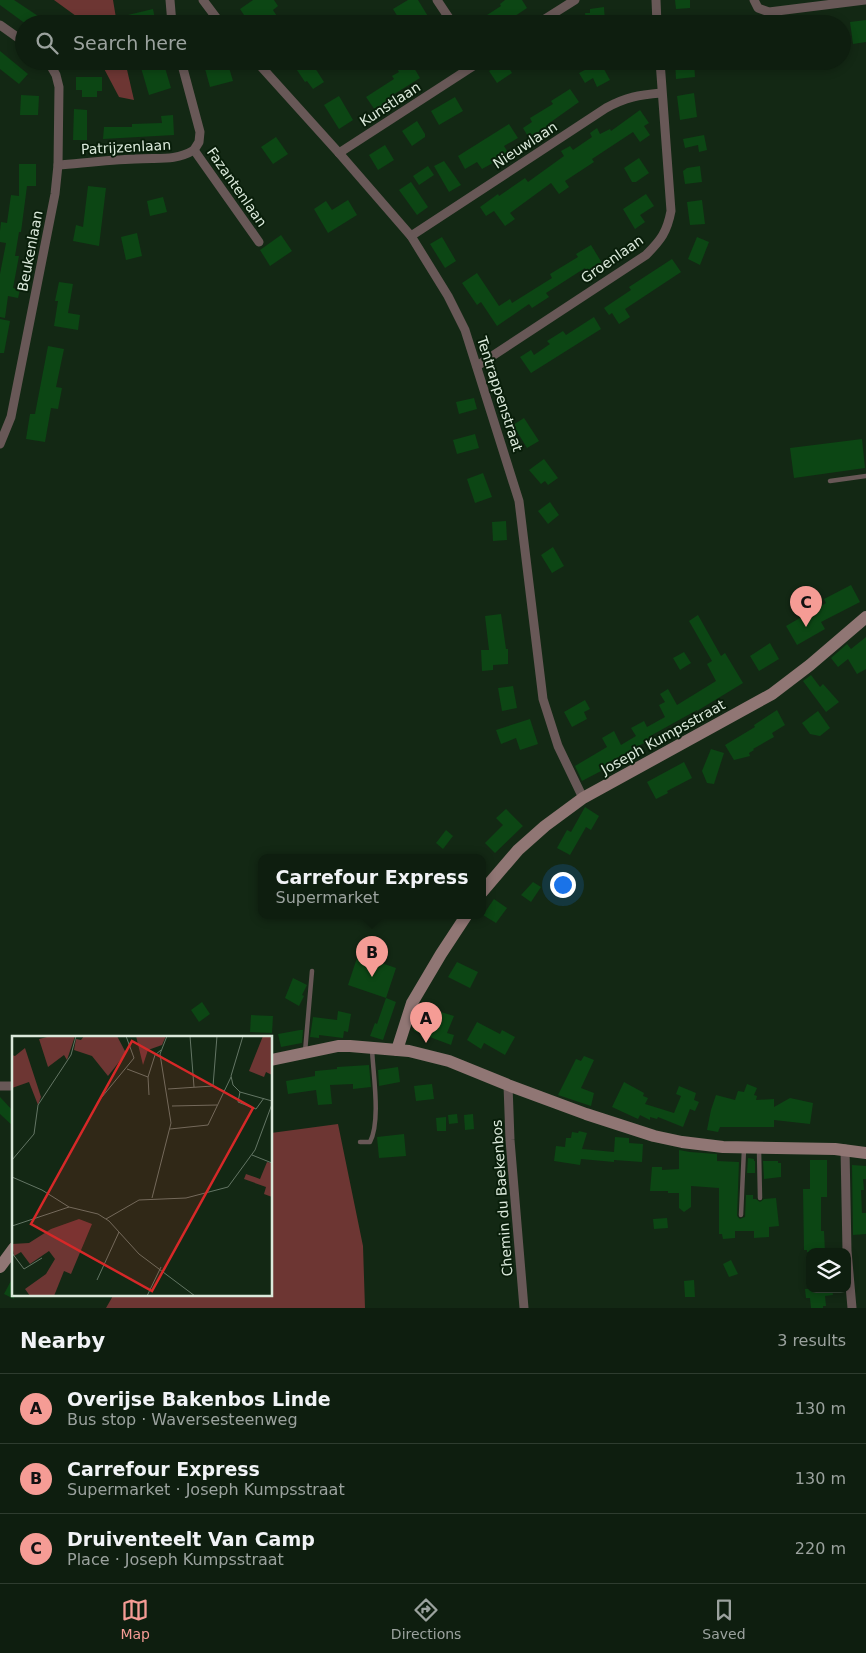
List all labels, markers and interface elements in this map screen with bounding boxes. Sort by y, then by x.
search box [15,15,851,70]
icon: search [33,29,61,57]
text: Search here [73,32,187,54]
street label: Kunstlaan [357,79,423,129]
street label: Nieuwlaan [490,118,560,172]
street label: Patrijzenlaan [81,137,171,157]
street label: Fazantenlaan [204,144,270,230]
street label: Beukenlaan [14,209,46,293]
street label: Groenlaan [578,232,646,286]
street label: Tentrappenstraat [474,334,526,454]
pin: C [790,586,822,627]
street label: Joseph Kumpsstraat [597,696,728,778]
popup [258,854,486,919]
text: Carrefour Express [276,866,468,888]
your location [550,872,576,898]
text: Supermarket [276,888,379,907]
pin: B [356,936,388,977]
pin: A [410,1002,442,1043]
inset map [12,1036,272,1296]
street label: Chemin du Baekenbos [489,1119,515,1277]
map controls [806,1248,851,1293]
button: layers [806,1248,851,1293]
text: Nearby [20,1329,105,1353]
text: 3 results [777,1331,846,1350]
text: Overijse Bakenbos Linde [67,1388,331,1410]
text: A [30,1399,42,1418]
text: 130 m [795,1399,846,1418]
text: Bus stop · Waversesteenweg [67,1410,298,1429]
text: Carrefour Express [67,1458,260,1480]
text: B [30,1469,42,1488]
text: 130 m [795,1469,846,1488]
text: Supermarket · Joseph Kumpsstraat [67,1480,345,1499]
text: Druiventeelt Van Camp [67,1528,315,1550]
text: C [30,1539,42,1558]
text: 220 m [795,1539,846,1558]
text: Place · Joseph Kumpsstraat [67,1550,284,1569]
tab: Map [120,1596,150,1642]
tab: Directions [391,1596,461,1642]
tab: Saved [702,1596,746,1642]

